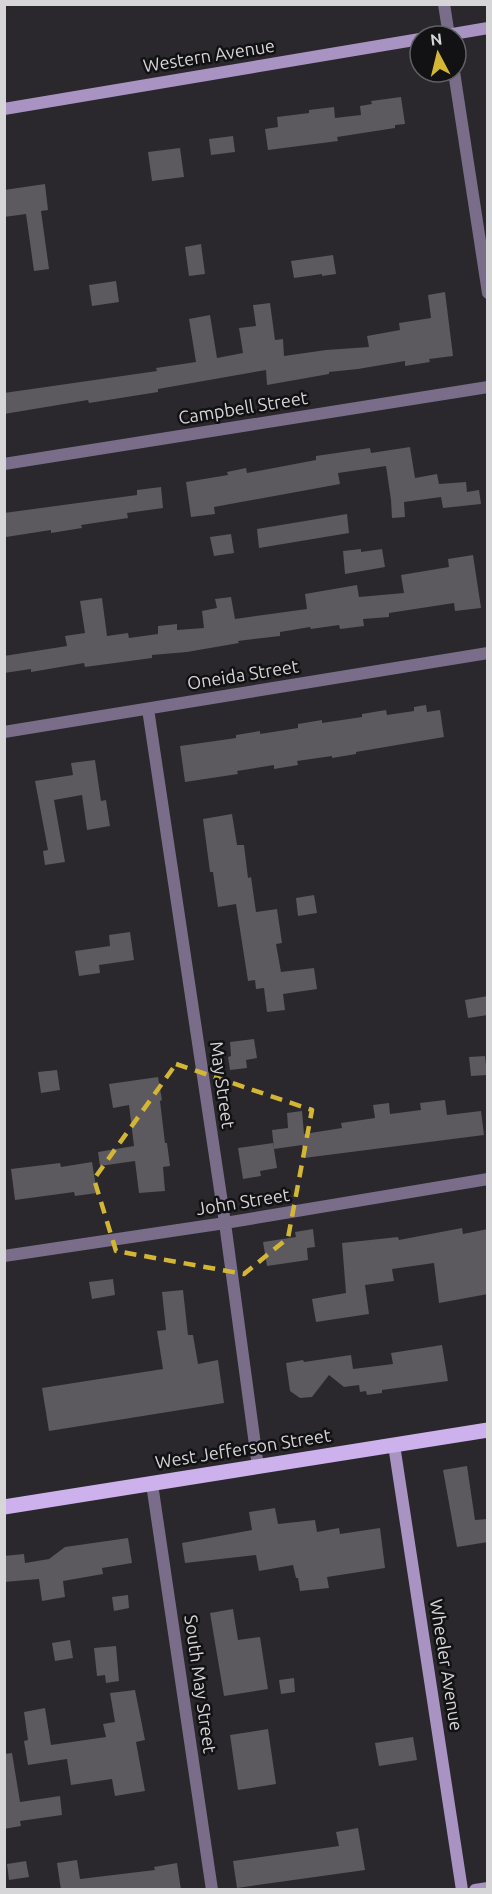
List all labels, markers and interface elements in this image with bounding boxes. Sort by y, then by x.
north arrow [408,24,468,84]
text: N [429,29,443,49]
street label: Western Avenue [142,35,276,75]
street label: Campbell Street [177,387,309,427]
street label: Oneida Street [186,655,300,693]
street label: May Street [207,1040,239,1130]
street label: John Street [195,1184,291,1218]
street label: West Jefferson Street [154,1424,332,1472]
street label: Wheeler Avenue [427,1598,467,1732]
street label: South May Street [181,1613,221,1754]

